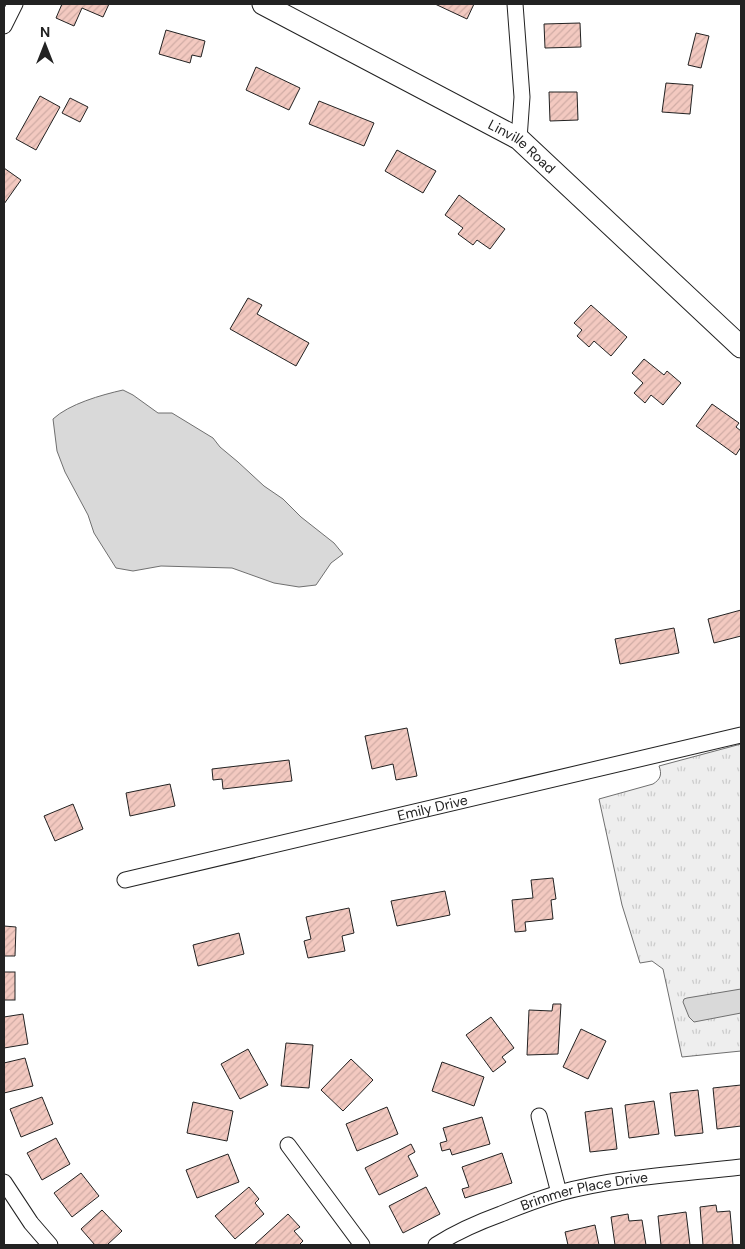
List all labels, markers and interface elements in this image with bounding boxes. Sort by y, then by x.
north arrow [20,20,70,70]
text: N [40,23,50,41]
street label: Linville Road [485,115,559,177]
street label: Emily Drive [396,791,470,825]
street label: Brimmer Place Drive [518,1168,649,1214]

